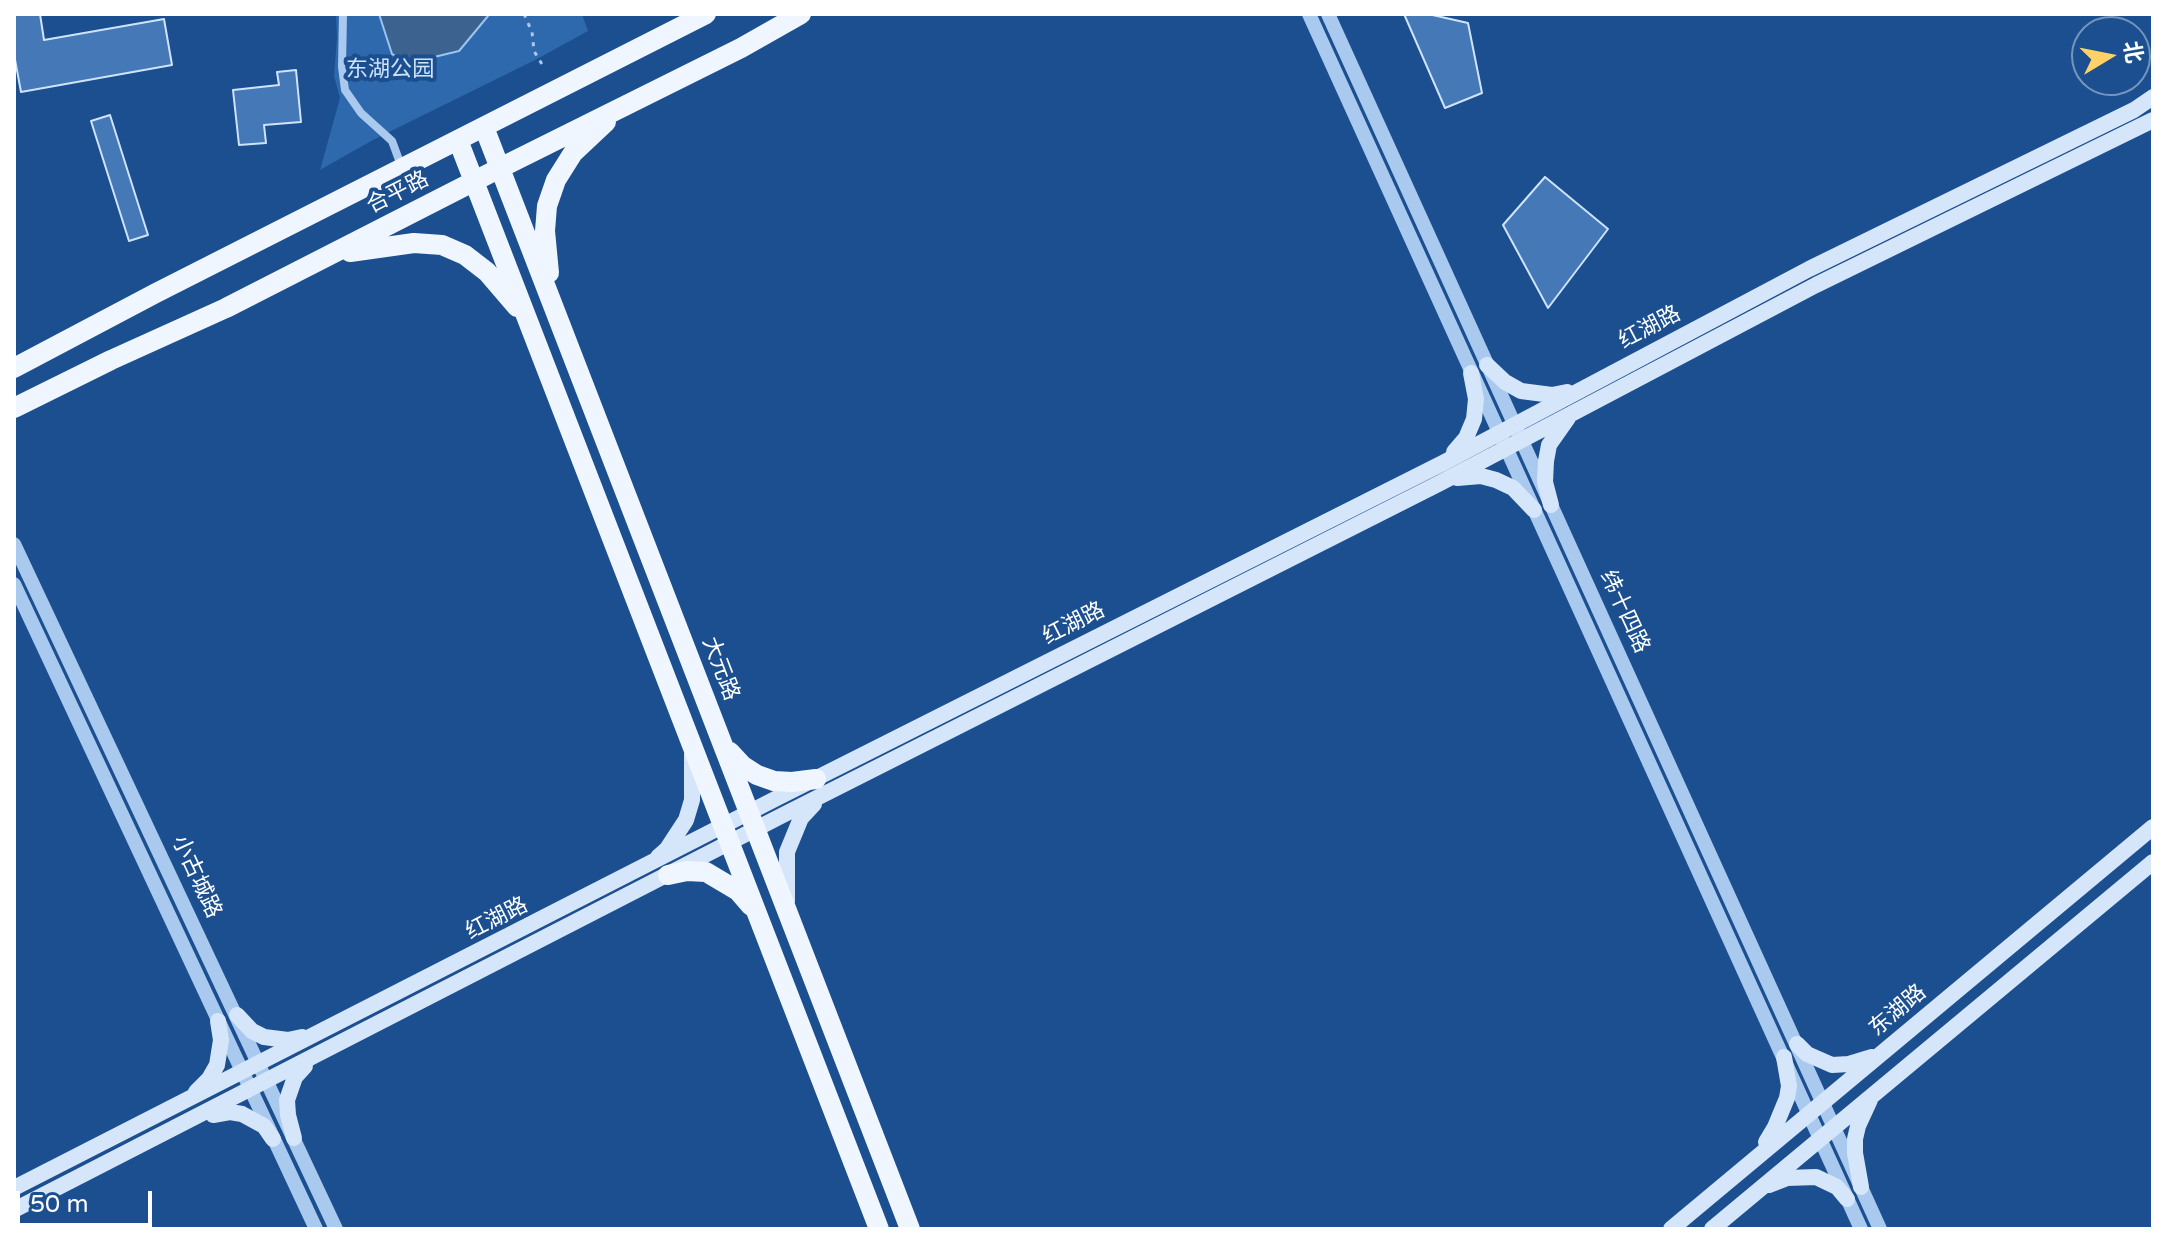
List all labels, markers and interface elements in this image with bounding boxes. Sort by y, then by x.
north arrow [2071,16,2151,96]
text: 北 [2118,39,2147,65]
park label: 东湖公园 [346,57,434,83]
street label: 合平路 [363,166,433,220]
street label: 红湖路 [1615,301,1685,355]
street label: 纬十四路 [1593,567,1655,657]
street label: 红湖路 [1039,597,1109,651]
street label: 大元路 [696,633,744,705]
street label: 小古城路 [165,832,227,922]
street label: 红湖路 [462,892,532,946]
street label: 东湖路 [1864,980,1932,1042]
scale bar [20,1175,156,1225]
text: 50 m [30,1190,88,1219]

